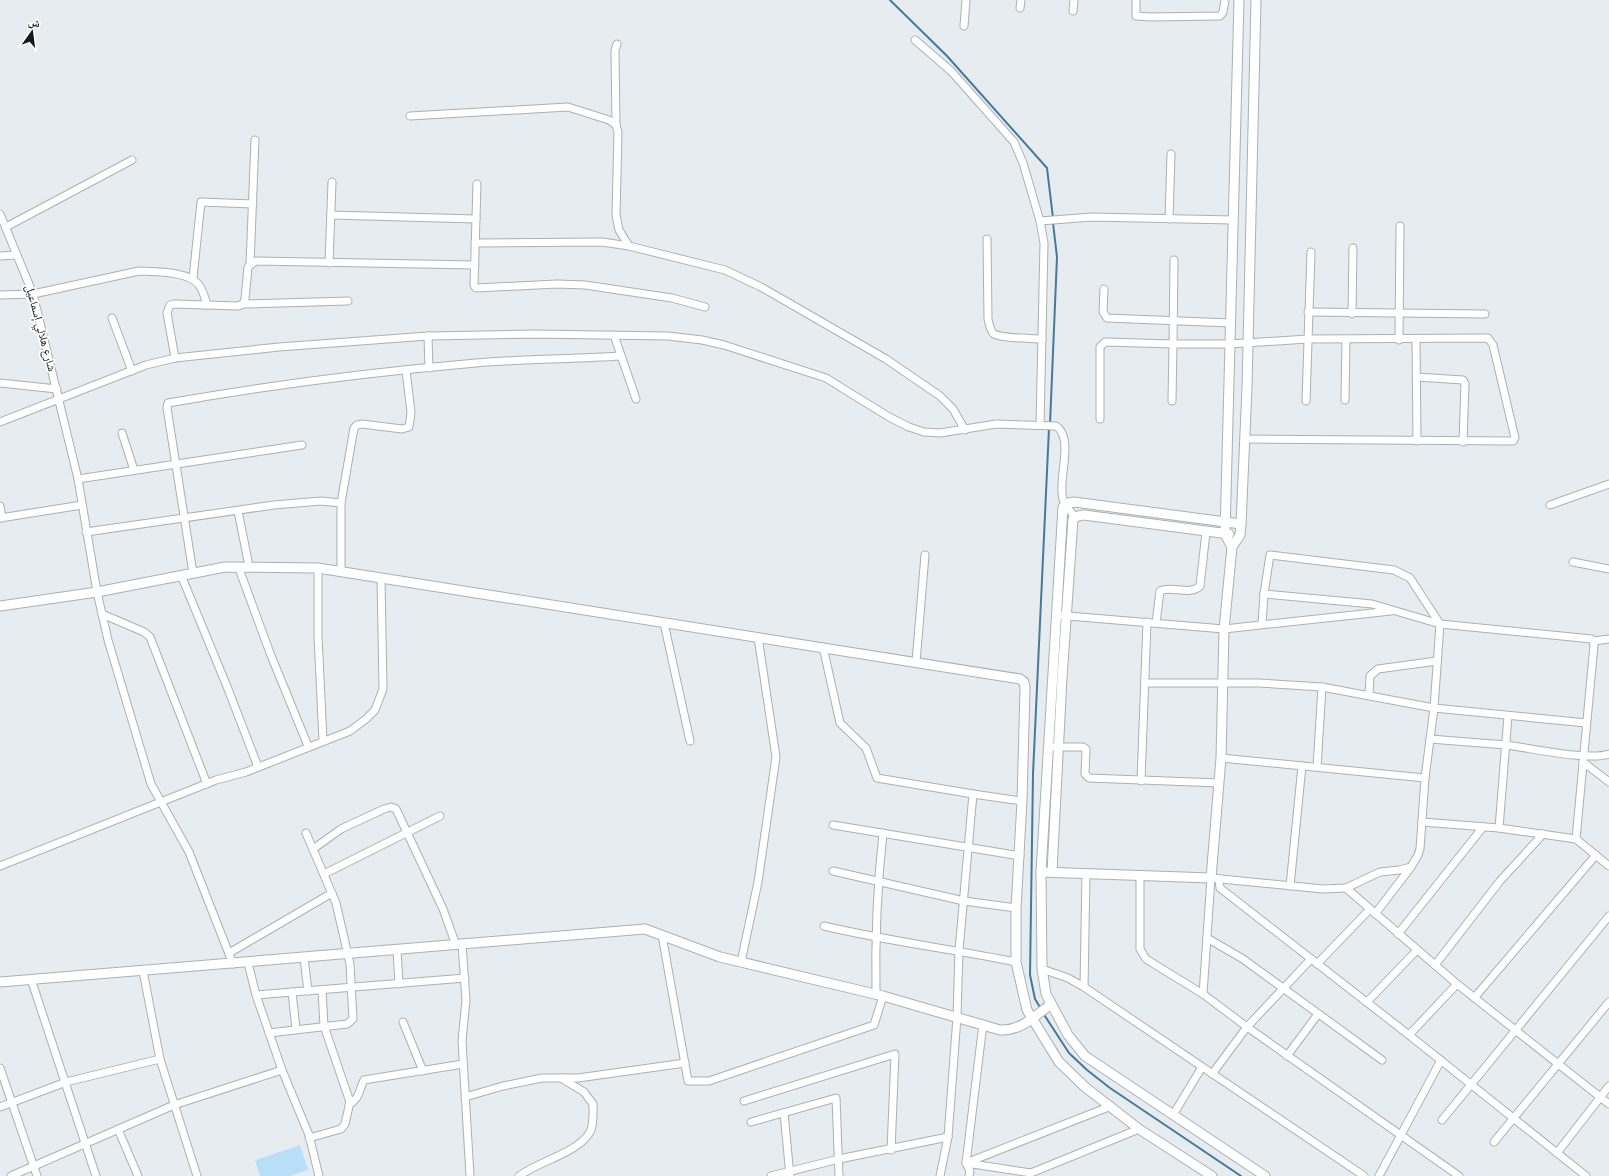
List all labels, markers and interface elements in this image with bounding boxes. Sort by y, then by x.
north arrow [12,12,52,52]
text: ش [27,15,42,32]
street label: شارع هلالي إسماعيل [20,283,59,374]

